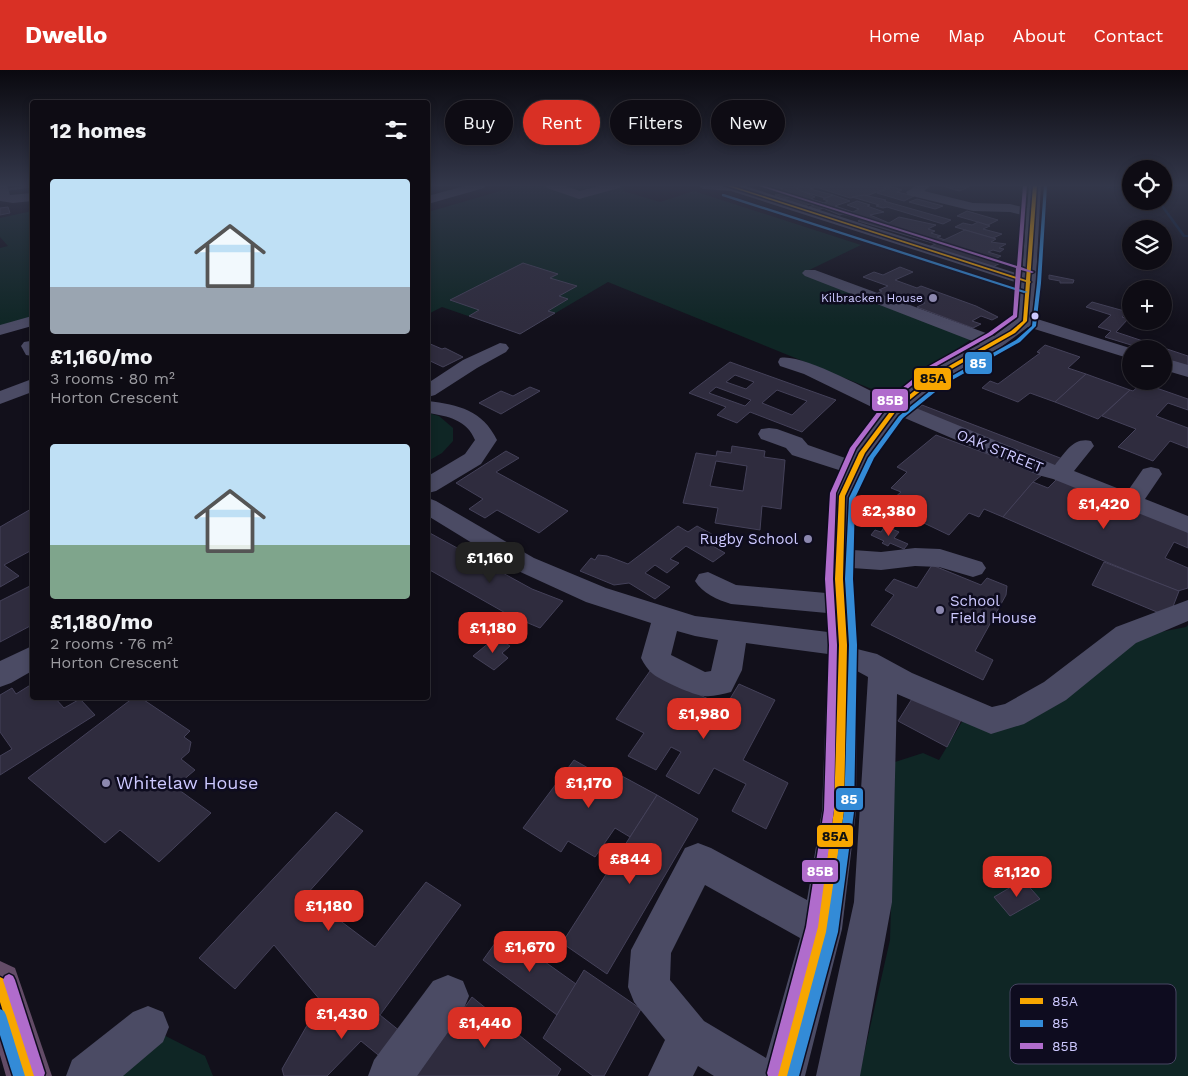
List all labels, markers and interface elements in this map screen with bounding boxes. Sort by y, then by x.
text: Dwello [25,21,107,49]
text: Home [869,25,920,46]
text: Map [948,25,985,46]
text: About [1013,25,1065,46]
text: Contact [1093,25,1163,46]
chip: Buy [445,100,513,145]
chip: Rent [523,100,600,145]
chip: Filters [610,100,701,145]
chip: New [711,100,785,145]
icon: filters [382,116,410,144]
text: 12 homes [50,118,146,143]
map controls [1122,160,1172,390]
button: locate [1122,160,1172,210]
icon: home [185,211,275,301]
button: layers [1122,220,1172,270]
button: + [1122,280,1172,330]
place label: Kilbracken House [821,291,923,305]
marker: Kilbracken House [927,292,939,304]
unlabelled marker [1030,311,1040,321]
button: − [1122,340,1172,390]
text: £1,160/mo [50,344,153,369]
line badge: 85 [964,351,993,375]
text: 85 [970,355,986,371]
line badge: 85A [913,367,952,391]
text: 3 rooms · 80 m² [50,369,175,388]
text: 85A [920,370,947,386]
text: Horton Crescent [50,388,179,407]
line badge: 85B [871,388,909,412]
text: 85B [877,392,904,408]
street label: OAK STREET [954,425,1046,477]
icon: home [185,476,275,566]
pin: £1,420 [1063,488,1145,530]
pin: £2,380 [848,494,930,537]
text: £1,420 [1078,494,1130,513]
text: £2,380 [862,501,916,520]
place label: Rugby School [699,530,798,548]
marker: Rugby School [802,533,814,545]
pin: £1,160 [449,542,531,584]
text: £1,160 [467,548,513,567]
place label: School Field House [950,592,1037,627]
marker: School Field House [934,604,946,616]
text: £1,180/mo [50,609,153,634]
pin: £1,180 [452,612,534,654]
text: £1,180 [469,618,517,637]
text: 2 rooms · 76 m² [50,634,173,653]
text: Horton Crescent [50,653,179,672]
pin: £1,980 [663,698,745,740]
text: £1,980 [678,704,730,723]
pin: £1,170 [548,766,630,809]
place label: Whitelaw House [116,772,258,793]
text: £1,170 [566,773,612,792]
marker: Whitelaw House [100,777,112,789]
line badge: 85 [835,787,864,811]
text: 85 [841,791,857,807]
line badge: 85A [816,824,854,848]
text: 85A [822,828,849,844]
pin: £844 [600,842,660,885]
text: £844 [610,849,650,868]
pin: £1,120 [976,856,1058,898]
line badge: 85B [801,859,839,883]
text: £1,120 [994,862,1040,881]
text: 85B [807,863,834,879]
pin: £1,180 [288,890,370,932]
text: £1,180 [305,896,353,915]
pin: £1,670 [489,930,571,973]
text: £1,670 [505,937,555,956]
legend [1010,984,1176,1064]
text: 85A [1052,993,1078,1009]
pin: £1,430 [301,998,383,1040]
text: £1,430 [316,1004,368,1023]
pin: £1,440 [444,1006,526,1049]
text: £1,440 [459,1013,511,1032]
text: 85 [1052,1015,1069,1031]
text: 85B [1052,1038,1078,1054]

